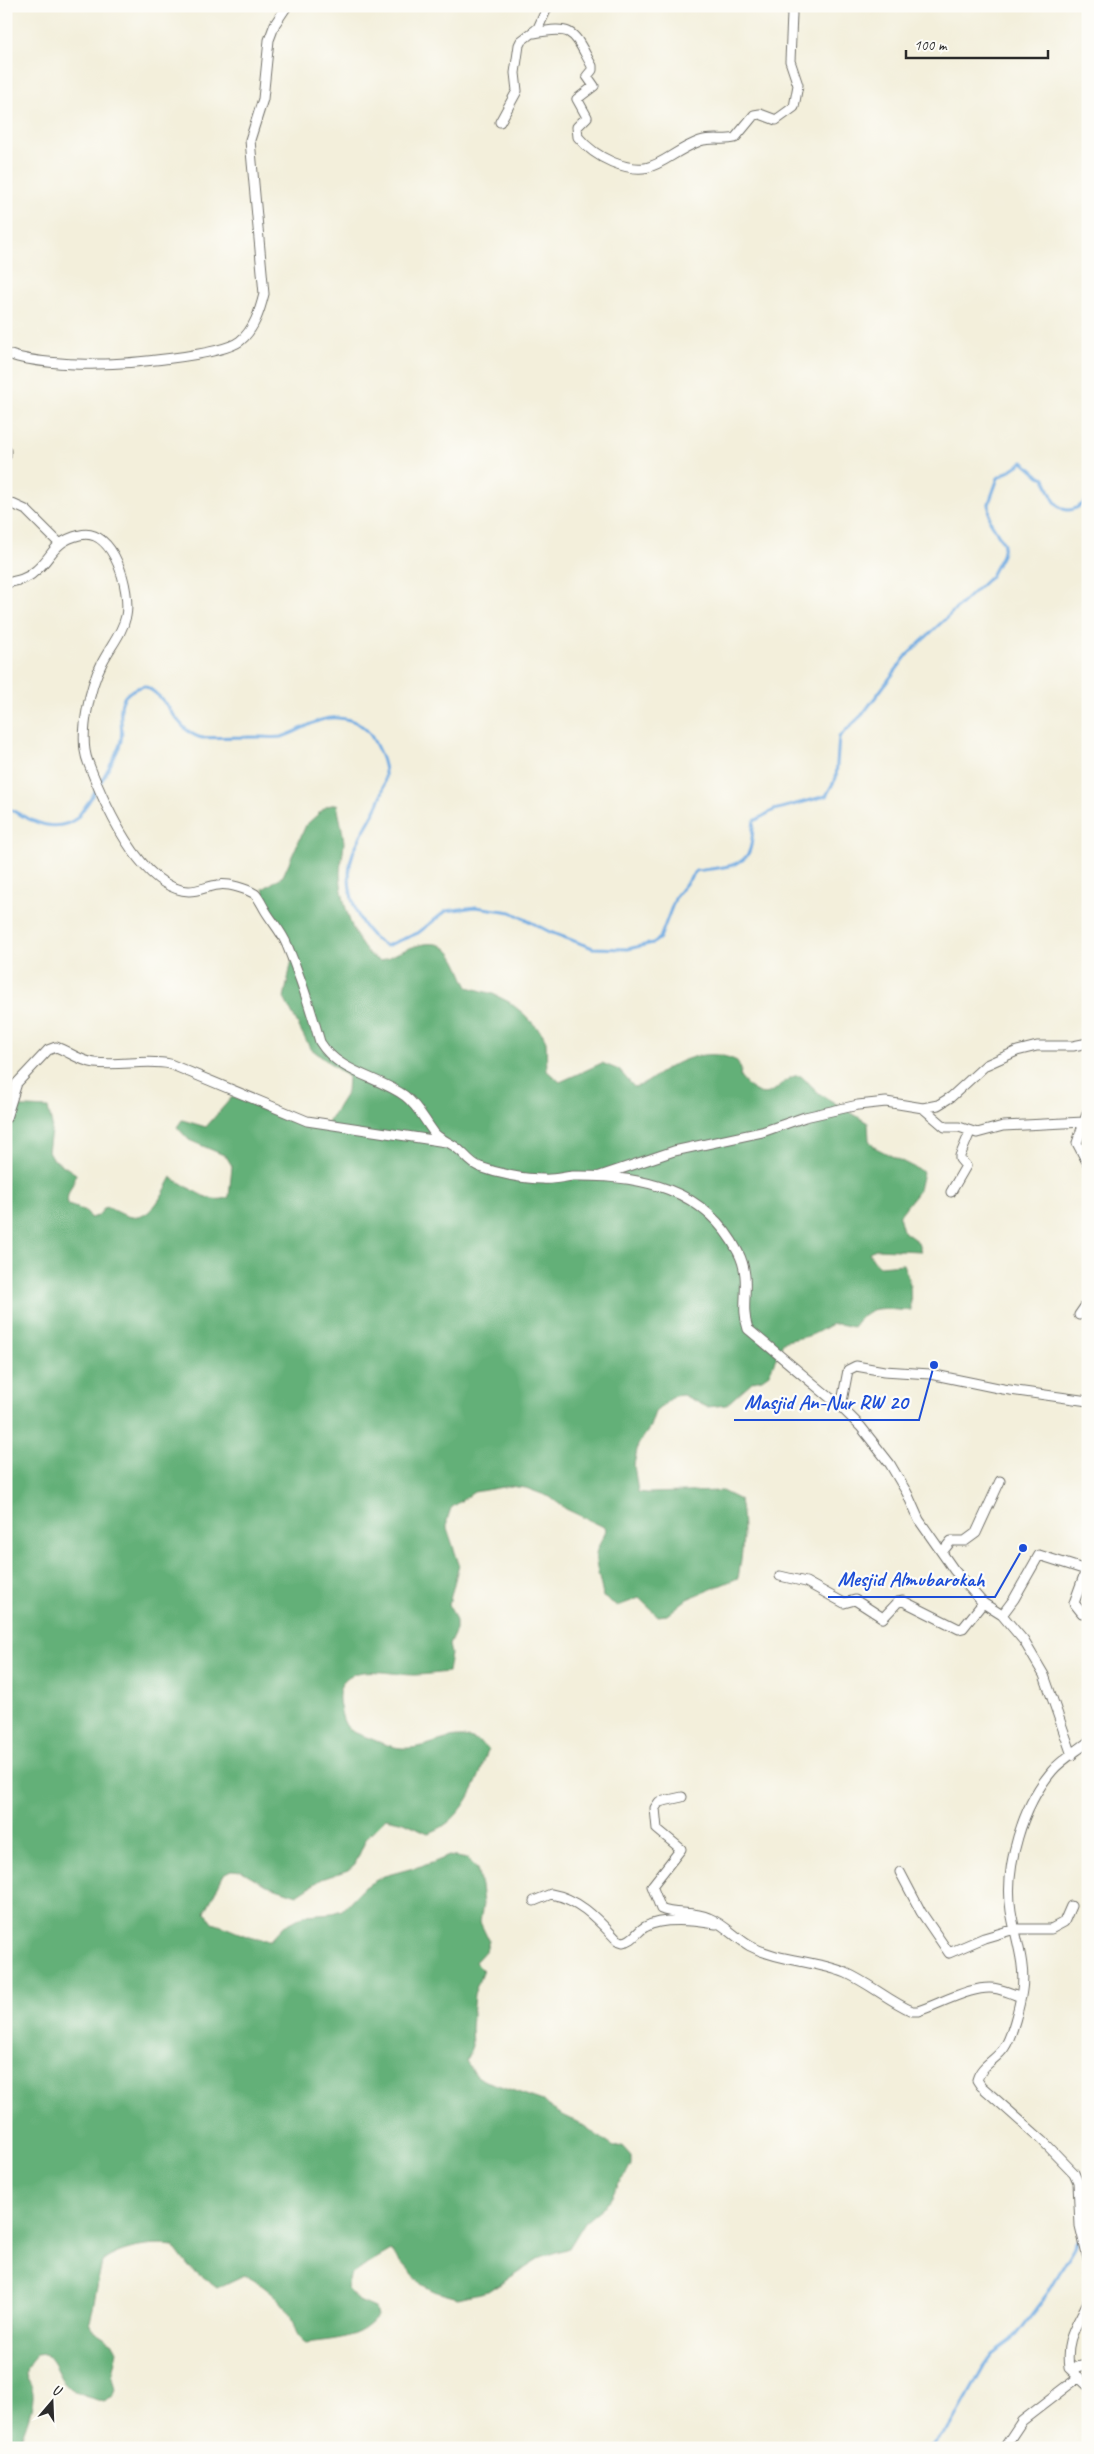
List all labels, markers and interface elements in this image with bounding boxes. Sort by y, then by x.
scale bar [906,28,1049,60]
text: 100 m [914,36,948,55]
callout: Masjid An-Nur RW 20 [734,1384,919,1420]
text: Masjid An-Nur RW 20 [744,1389,910,1415]
callout: Mesjid Almubarokah [828,1561,995,1597]
text: Mesjid Almubarokah [837,1566,986,1592]
north arrow [28,2376,78,2426]
text: U [50,2381,65,2400]

